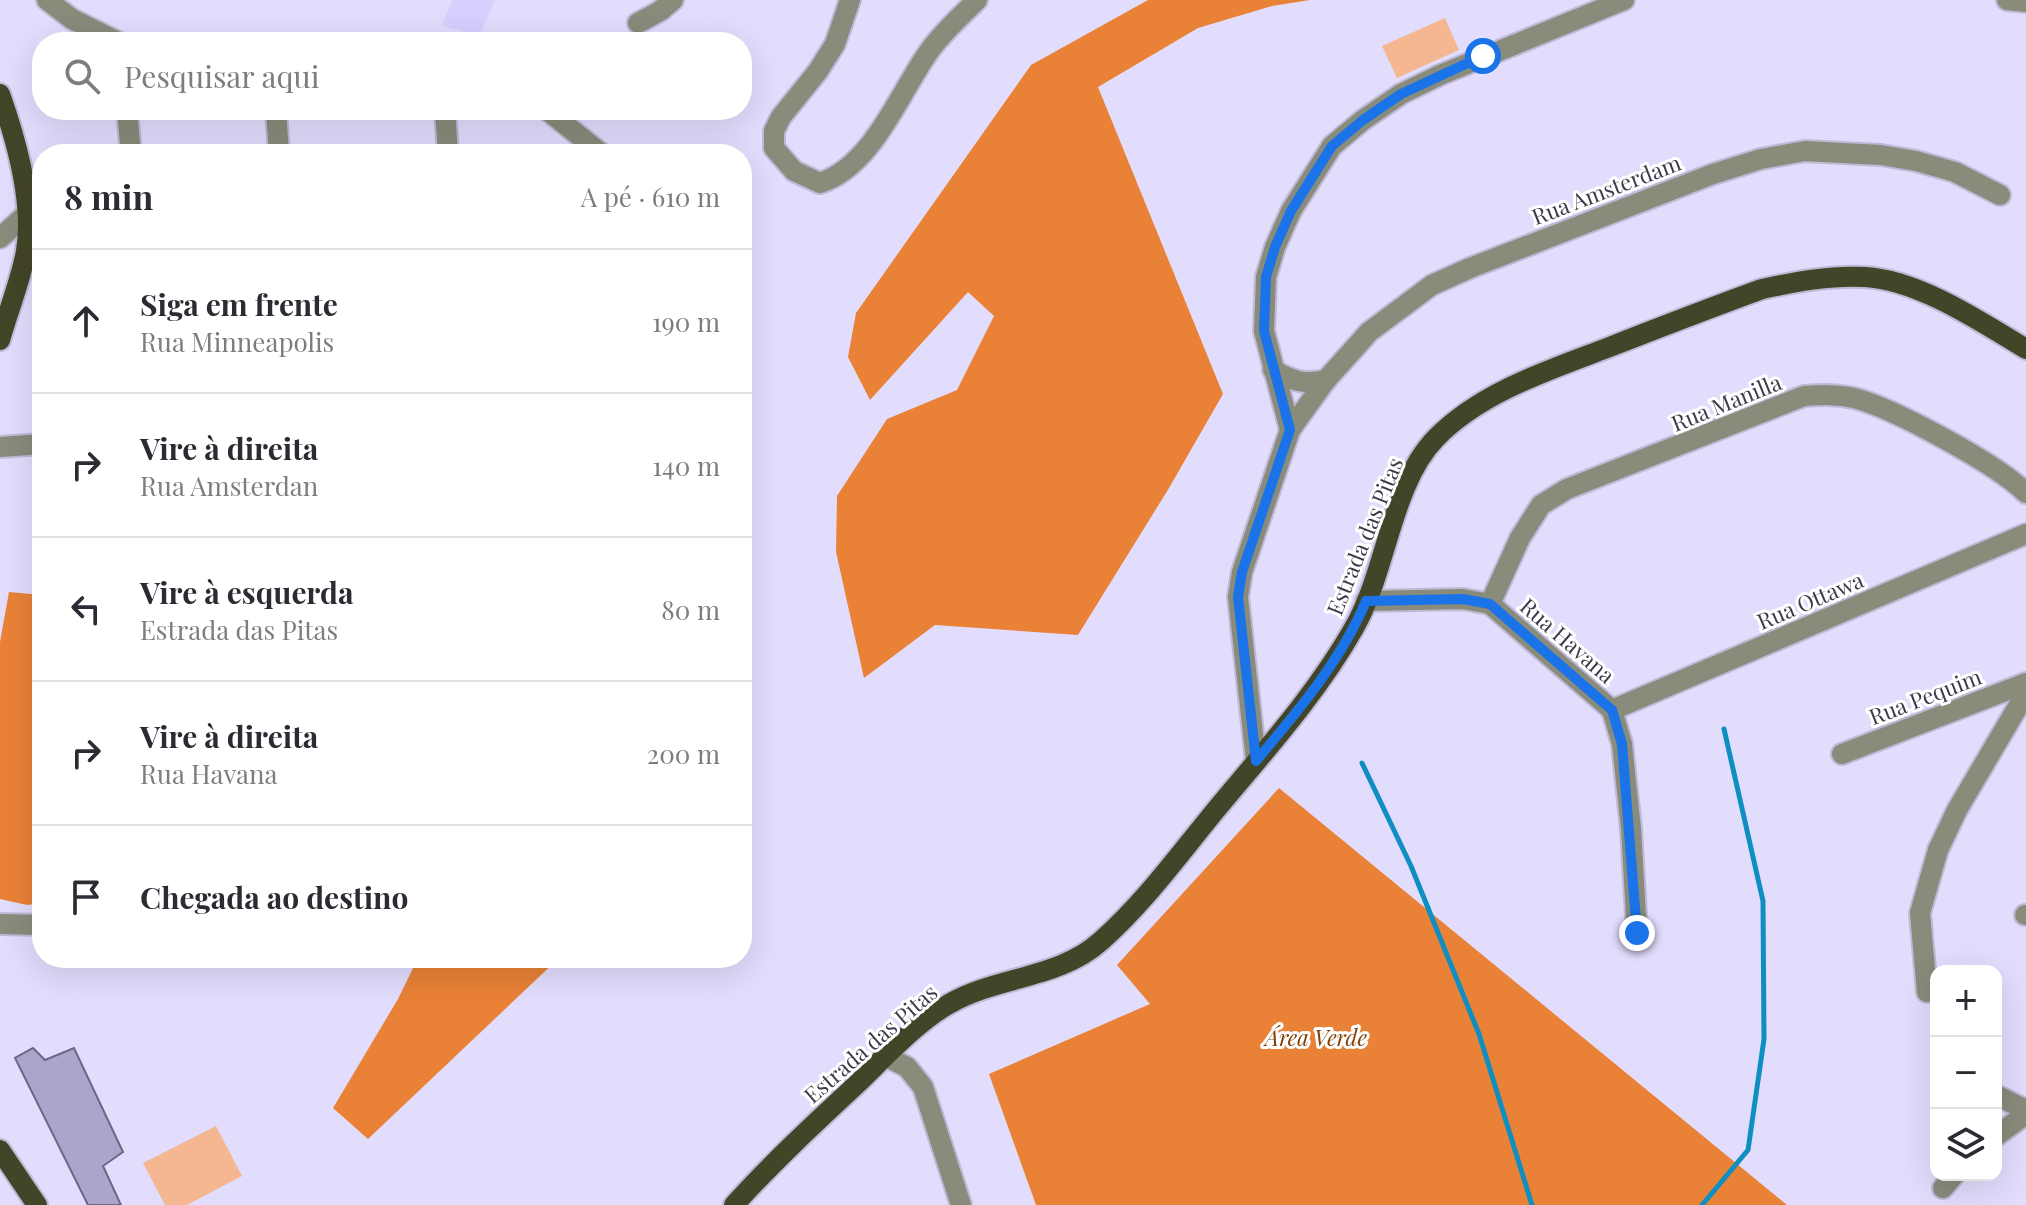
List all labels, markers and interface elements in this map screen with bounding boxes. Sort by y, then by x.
search box [32,32,752,120]
route start [1465,38,1501,74]
icon: search [60,54,104,98]
text: Pesquisar aqui [124,56,320,96]
street label: Rua Amsterdam [1527,147,1685,231]
text: 8 min [64,173,153,219]
text: A pé · 610 m [581,179,720,214]
text: Siga em frente [140,284,338,324]
icon: ahead [64,299,108,343]
text: 190 m [652,304,720,339]
text: Rua Minneapolis [140,324,334,359]
street label: Rua Manilla [1666,366,1786,438]
text: Vire à direita [140,428,318,468]
icon: right [64,443,108,487]
text: 140 m [652,448,720,483]
street label: Estrada das Pitas [1319,453,1409,619]
text: Rua Amsterdan [140,468,318,503]
street label: Rua Ottawa [1752,564,1868,636]
text: Vire à esquerda [140,572,353,612]
icon: left [64,587,108,631]
street label: Rua Havana [1514,591,1622,689]
text: 80 m [661,592,720,627]
text: Estrada das Pitas [140,612,338,647]
street label: Rua Pequim [1864,661,1986,731]
text: Vire à direita [140,716,318,756]
icon: right [64,731,108,775]
text: 200 m [647,736,720,771]
text: Rua Havana [140,756,277,791]
icon: arrive [64,875,108,919]
text: Chegada ao destino [140,877,408,917]
route end [1619,915,1655,951]
map controls [1930,965,2002,1181]
button: + [1930,965,2002,1037]
street label: Estrada das Pitas [797,977,943,1109]
park label: Área Verde [1263,1022,1367,1052]
button: − [1930,1037,2002,1109]
button: layers [1930,1109,2002,1181]

